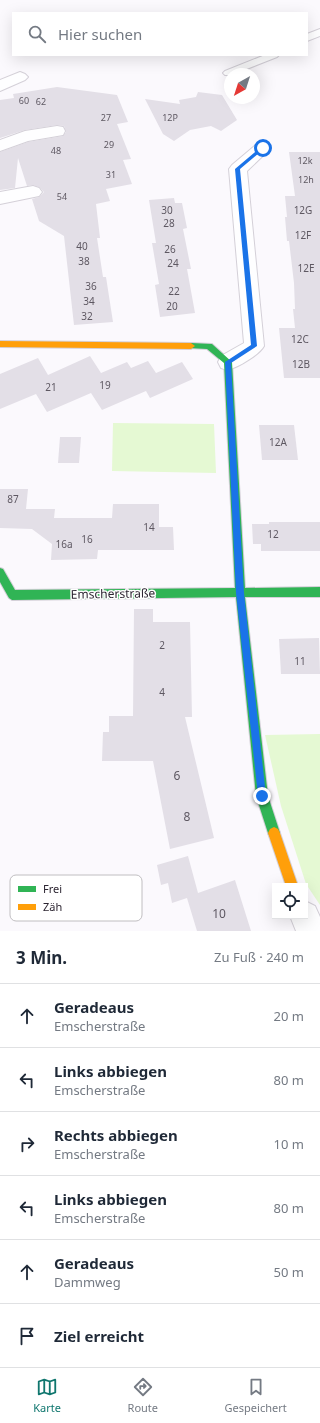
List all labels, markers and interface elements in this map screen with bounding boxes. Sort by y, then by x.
search box [12,12,308,56]
icon: search [26,23,48,45]
text: Hier suchen [58,24,142,44]
north arrow [224,68,260,104]
house number: 60 [19,94,29,107]
house number: 62 [36,95,46,108]
house number: 27 [101,111,111,124]
house number: 12P [162,111,178,124]
house number: 29 [104,138,114,151]
route start [254,139,272,157]
house number: 48 [51,144,61,157]
house number: 12k [297,154,313,167]
house number: 31 [106,168,116,181]
house number: 12h [298,173,314,186]
house number: 54 [57,190,67,203]
house number: 30 [161,203,173,217]
house number: 12G [294,203,312,217]
house number: 28 [163,216,175,230]
house number: 12F [295,228,311,242]
house number: 40 [76,239,88,253]
house number: 26 [164,242,176,256]
house number: 38 [78,254,90,268]
house number: 24 [167,256,179,270]
house number: 12E [298,261,315,275]
house number: 36 [85,279,97,293]
house number: 22 [168,284,180,298]
house number: 34 [83,294,95,308]
house number: 20 [166,299,178,313]
house number: 32 [81,309,93,323]
house number: 12C [291,332,310,346]
house number: 12B [292,357,310,371]
house number: 19 [99,378,111,392]
house number: 21 [45,380,57,394]
house number: 12A [269,435,288,449]
house number: 87 [7,492,19,506]
house number: 14 [143,520,155,534]
house number: 12 [267,527,279,541]
house number: 16 [81,532,93,546]
house number: 16a [55,537,73,551]
street label: Emscherstraße [71,584,156,603]
house number: 2 [159,638,165,652]
house number: 11 [294,654,306,668]
house number: 4 [159,685,165,699]
house number: 6 [174,767,181,784]
route end [253,787,271,805]
house number: 8 [184,808,191,825]
legend [10,875,142,921]
text: Frei [43,881,62,896]
map controls [272,883,308,919]
button: locate [272,883,308,919]
text: Zäh [43,899,62,914]
house number: 10 [212,905,226,922]
text: 3 Min. [16,946,67,969]
text: Zu Fuß · 240 m [214,948,304,966]
text: Geradeaus [54,997,134,1017]
icon: ahead [16,1005,38,1027]
text: 20 m [274,1007,304,1025]
text: Emscherstraße [54,1017,145,1035]
text: Links abbiegen [54,1061,167,1081]
icon: left [16,1069,38,1091]
text: 80 m [274,1071,304,1089]
text: Emscherstraße [54,1081,145,1099]
text: Rechts abbiegen [54,1125,178,1145]
icon: right [16,1133,38,1155]
text: 10 m [274,1135,304,1153]
text: Emscherstraße [54,1145,145,1163]
text: Links abbiegen [54,1189,167,1209]
icon: left [16,1197,38,1219]
text: 80 m [274,1199,304,1217]
text: Emscherstraße [54,1209,145,1227]
text: Geradeaus [54,1253,134,1273]
icon: ahead [16,1261,38,1283]
text: 50 m [274,1263,304,1281]
text: Dammweg [54,1273,121,1291]
icon: arrive [16,1325,38,1347]
text: Ziel erreicht [54,1326,144,1346]
tab: Karte [33,1376,61,1415]
tab: Route [128,1376,158,1415]
tab: Gespeichert [225,1376,287,1415]

